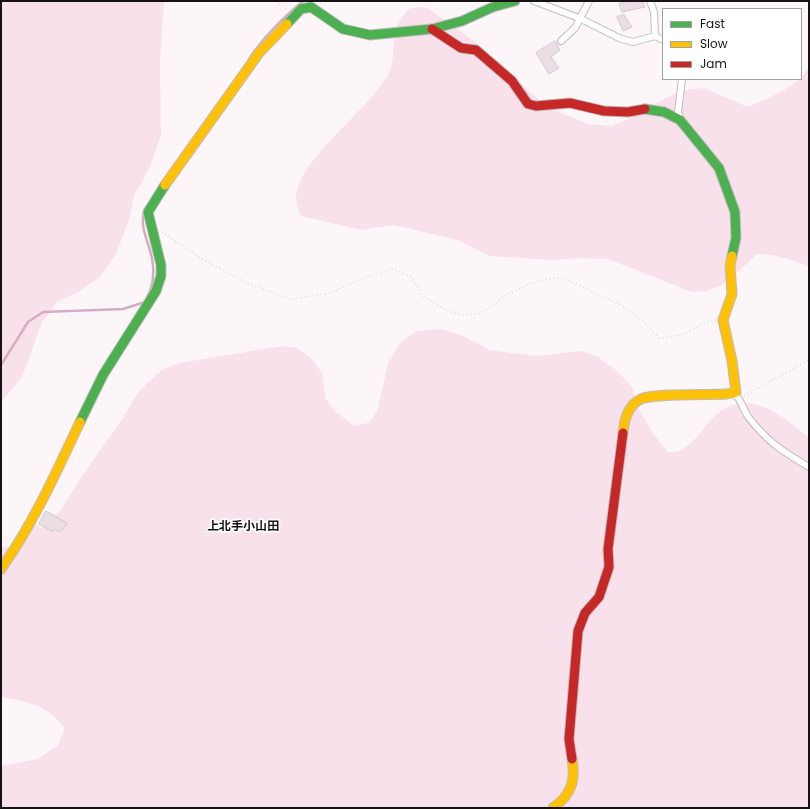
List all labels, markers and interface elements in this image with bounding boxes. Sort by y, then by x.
legend [662,8,802,80]
text: Fast [700,15,725,32]
text: Slow [700,35,728,52]
text: Jam [700,55,727,72]
district label: 上北手小山田 [207,520,279,534]

